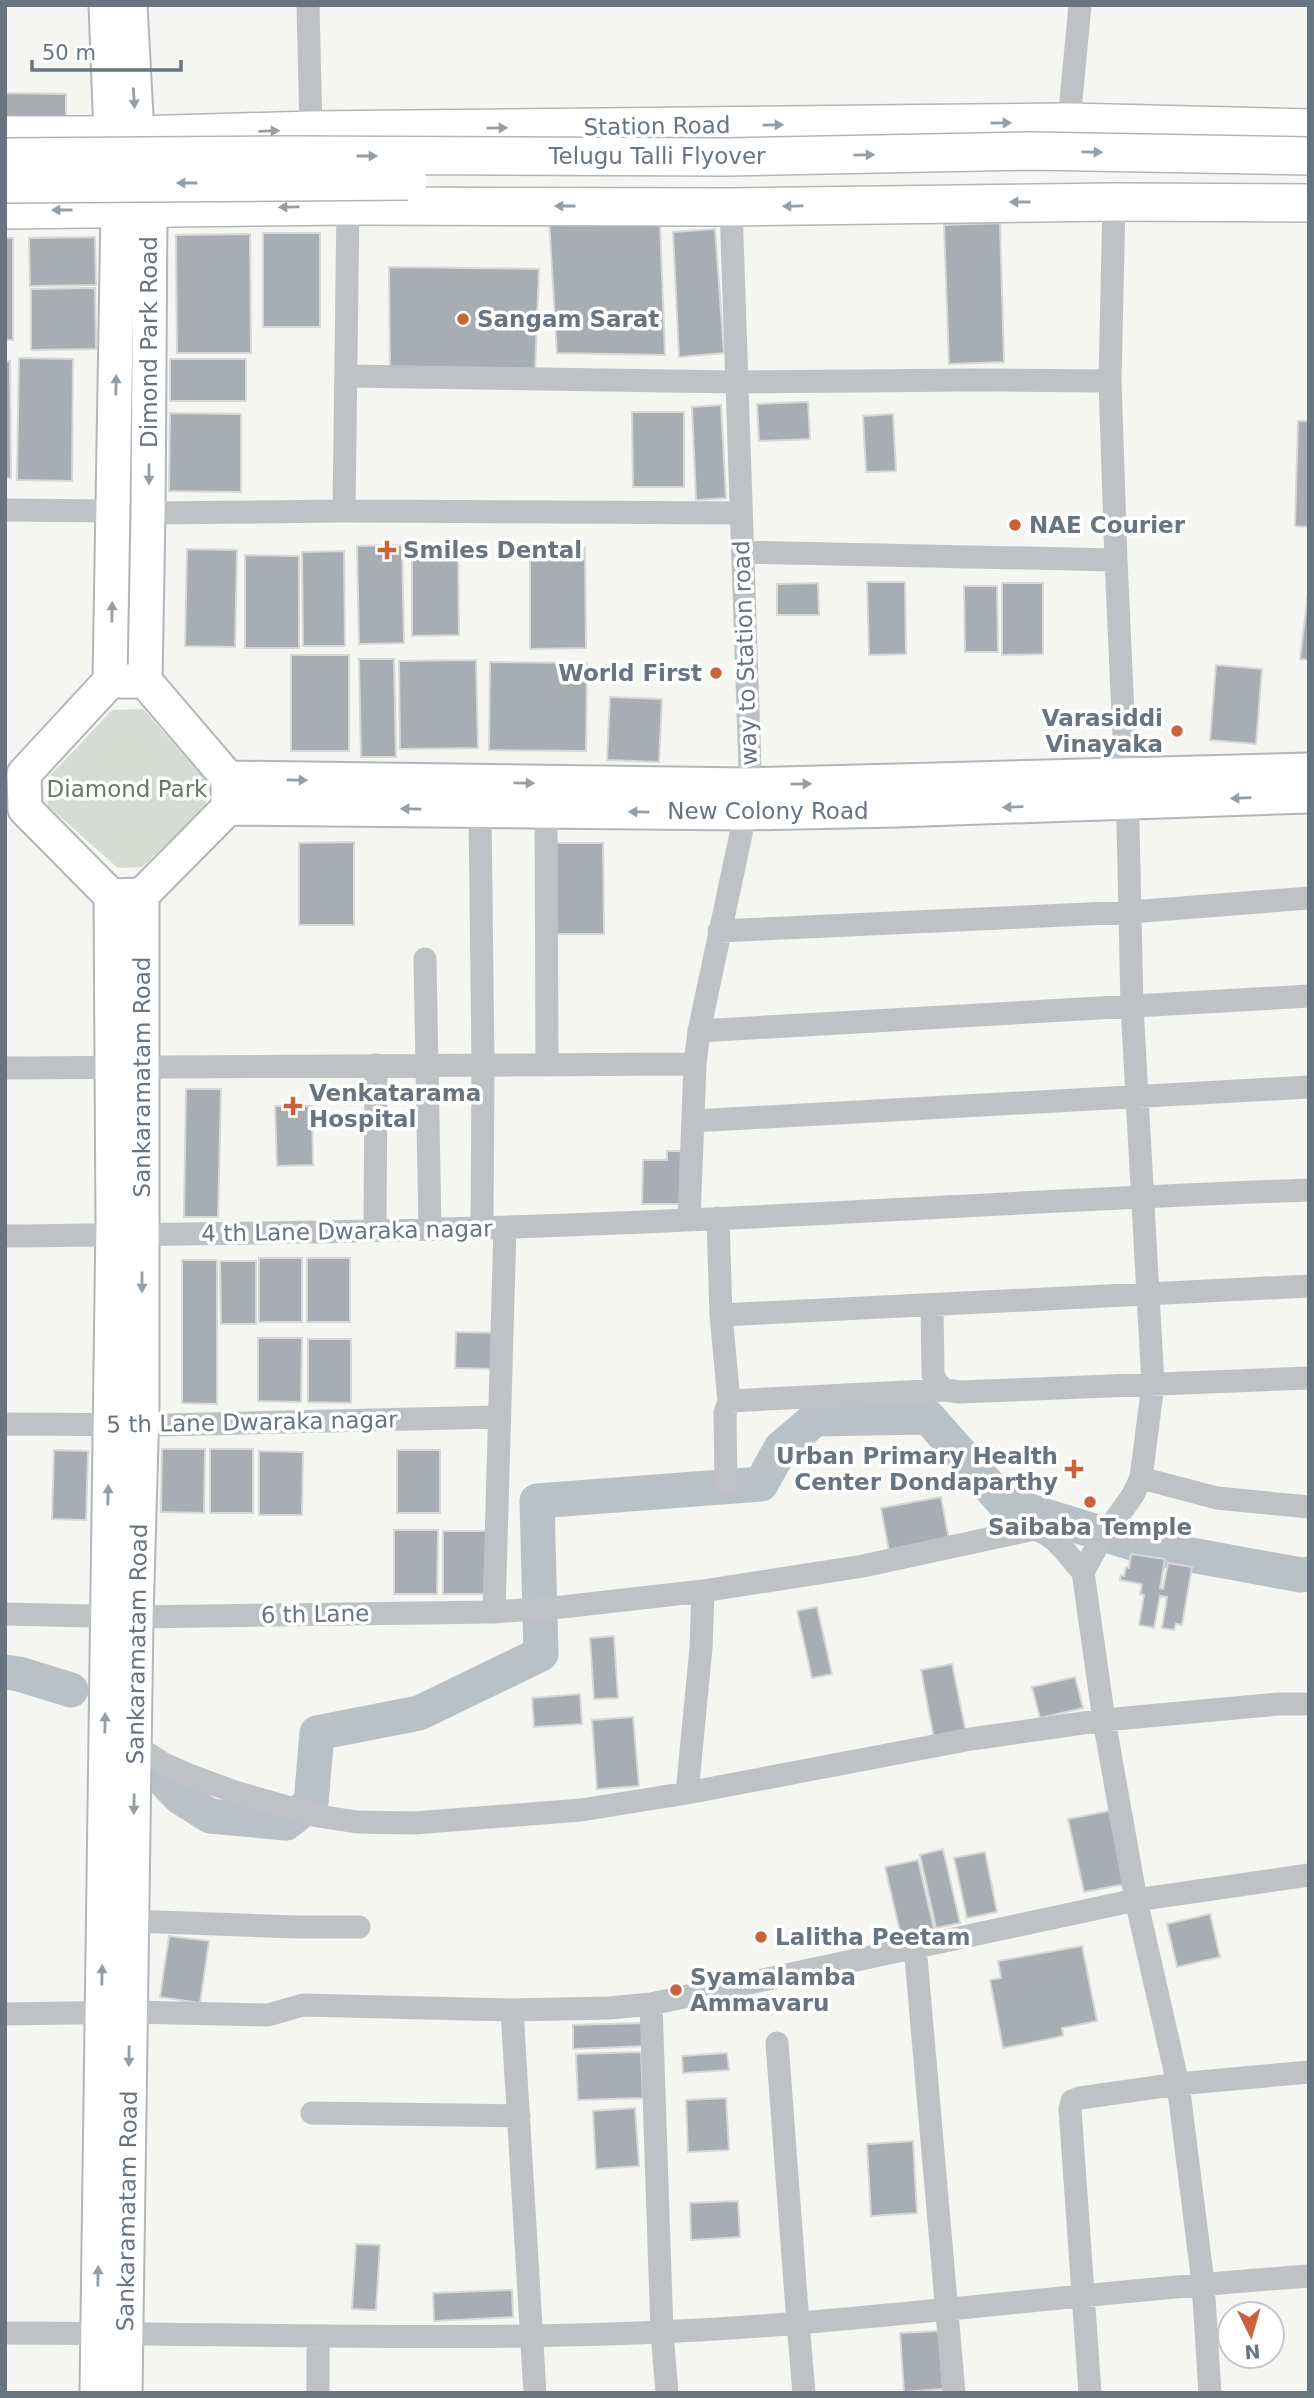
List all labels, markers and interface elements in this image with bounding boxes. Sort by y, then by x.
scale bar [32,28,180,72]
text: 50 m [42,41,96,65]
one-way arrow [129,87,140,109]
street label: Station Road [583,112,731,140]
one-way arrow [990,117,1012,128]
one-way arrow [763,119,785,131]
one-way arrow [486,122,508,134]
one-way arrow [259,126,281,137]
street label: Telugu Talli Flyover [547,143,766,169]
one-way arrow [1081,147,1103,158]
one-way arrow [854,149,876,160]
one-way arrow [357,150,379,162]
one-way arrow [176,177,198,189]
one-way arrow [1009,197,1031,208]
one-way arrow [554,200,576,212]
one-way arrow [781,200,803,211]
one-way arrow [277,202,299,213]
one-way arrow [51,204,73,216]
street label: Dimond Park Road [136,236,162,448]
place label: Sangam Sarat [477,306,659,332]
marker: Sangam Sarat [455,311,471,327]
one-way arrow [110,374,122,396]
one-way arrow [143,463,154,485]
place label: NAE Courier [1029,512,1186,538]
marker: NAE Courier [1007,517,1023,533]
place label: Smiles Dental [403,537,582,563]
marker: Smiles Dental [377,540,397,560]
street label: way to Station road [728,540,762,766]
one-way arrow [106,601,118,623]
place label: World First [558,660,702,686]
marker: World First [708,665,724,681]
place label: Varasiddi Vinayaka [1042,705,1163,757]
marker: Varasiddi Vinayaka [1169,723,1185,739]
one-way arrow [286,774,308,786]
park label: Diamond Park [47,776,208,802]
one-way arrow [513,777,535,789]
one-way arrow [790,779,812,790]
one-way arrow [1229,793,1251,804]
street label: New Colony Road [667,798,869,824]
one-way arrow [1002,801,1024,812]
one-way arrow [400,803,422,815]
one-way arrow [628,806,650,818]
street label: Sankaramatam Road [129,957,155,1197]
place label: Venkatarama Hospital [309,1080,481,1132]
marker: Venkatarama Hospital [283,1096,303,1116]
street label: 4 th Lane Dwaraka nagar [201,1215,493,1247]
one-way arrow [136,1271,148,1293]
street label: 5 th Lane Dwaraka nagar [106,1406,398,1438]
place label: Urban Primary Health Center Dondaparthy [776,1443,1058,1495]
marker: Urban Primary Health Center Dondaparthy [1064,1459,1084,1479]
one-way arrow [102,1484,114,1506]
marker: Saibaba Temple [1082,1494,1098,1510]
place label: Saibaba Temple [988,1514,1192,1540]
street label: Sankaramatam Road [122,1523,152,1765]
street label: 6 th Lane [261,1600,369,1628]
one-way arrow [100,1711,111,1733]
one-way arrow [128,1793,140,1815]
place label: Lalitha Peetam [775,1924,970,1950]
marker: Lalitha Peetam [753,1929,769,1945]
one-way arrow [96,1963,108,1985]
place label: Syamalamba Ammavaru [690,1964,856,2016]
marker: Syamalamba Ammavaru [668,1982,684,1998]
one-way arrow [123,2045,135,2067]
street label: Sankaramatam Road [112,2090,142,2332]
one-way arrow [92,2264,104,2286]
north arrow [1216,2300,1286,2370]
text: N [1244,2340,1261,2364]

